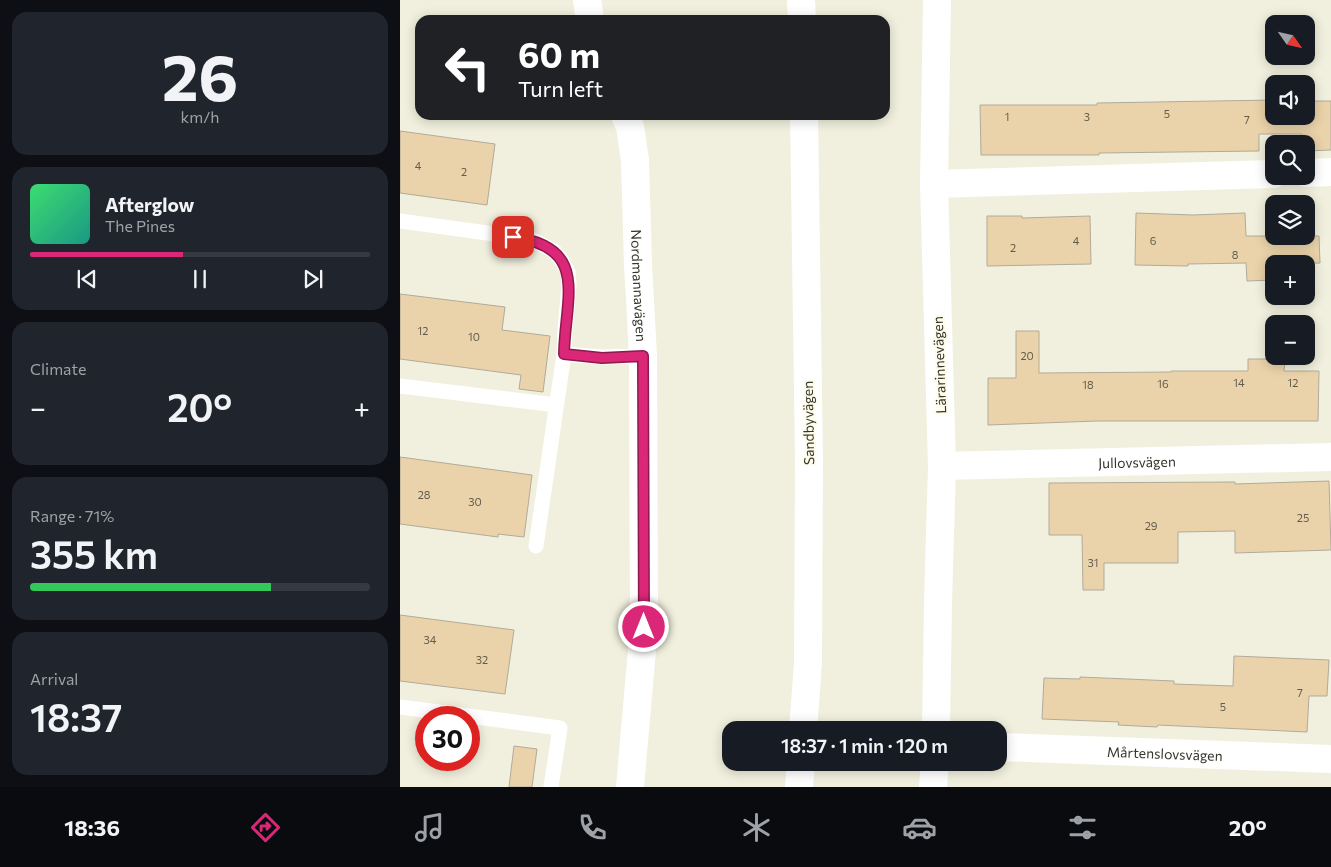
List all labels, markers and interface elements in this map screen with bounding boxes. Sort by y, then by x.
north arrow [1265,15,1315,65]
map controls [1265,15,1315,365]
text: 60 m [518,32,600,75]
text: 26 [162,35,238,114]
icon: left [435,35,500,100]
text: Turn left [518,75,603,102]
button: sound [1265,75,1315,125]
text: km/h [181,107,219,126]
house number: 5 [1164,107,1170,120]
house number: 1 [1005,110,1009,123]
house number: 3 [1084,110,1090,123]
house number: 7 [1244,113,1250,126]
button: search [1265,135,1315,185]
house number: 4 [415,159,422,172]
house number: 2 [461,165,467,178]
text: Afterglow [105,193,194,216]
button: layers [1265,195,1315,245]
text: The Pines [105,216,175,235]
pin [492,216,534,258]
icon: arrive [499,223,527,251]
street label: Nordmannavägen [629,229,651,342]
house number: 4 [1073,234,1080,247]
house number: 6 [1150,234,1157,247]
house number: 2 [1010,241,1016,254]
house number: 8 [1232,248,1239,261]
button: + [1265,255,1315,305]
icon: previous [73,265,101,293]
icon: pause [186,265,214,293]
icon: next [299,265,327,293]
button: − [1265,315,1315,365]
street label: Lärarinnevägen [929,316,949,414]
house number: 12 [418,324,428,337]
house number: 10 [468,330,480,343]
house number: 20 [1020,349,1034,362]
text: Climate [30,359,86,378]
house number: 14 [1233,376,1245,389]
house number: 12 [1288,376,1298,389]
house number: 16 [1157,377,1169,390]
house number: 18 [1082,378,1094,391]
street label: Sandbyvägen [799,381,817,465]
text: 20° [167,383,232,430]
text: − [30,390,46,424]
text: + [354,390,370,424]
street label: Jullovsvägen [1098,452,1176,471]
house number: 28 [418,488,431,501]
house number: 30 [468,495,482,508]
text: Range · 71% [30,506,114,525]
house number: 25 [1297,511,1309,524]
house number: 29 [1145,519,1158,532]
text: 355 km [30,530,158,577]
house number: 31 [1088,556,1098,569]
position arrow [617,600,669,652]
house number: 34 [424,633,437,646]
house number: 32 [476,653,488,666]
text: Arrival [30,669,78,688]
house number: 7 [1297,686,1303,699]
text: 18:37 [30,693,122,740]
house number: 5 [1220,700,1226,713]
speed limit sign: 30 [415,706,480,771]
text: 18:37 · 1 min · 120 m [781,734,948,757]
street label: Mårtenslovsvägen [1107,742,1223,764]
icon: directions [248,810,283,845]
icon: music [412,810,447,845]
icon: phone [575,810,610,845]
icon: climate [739,810,774,845]
icon: car [902,810,937,845]
icon: filters [1065,810,1100,845]
text: 18:36 [64,814,120,841]
text: 20° [1229,814,1267,841]

